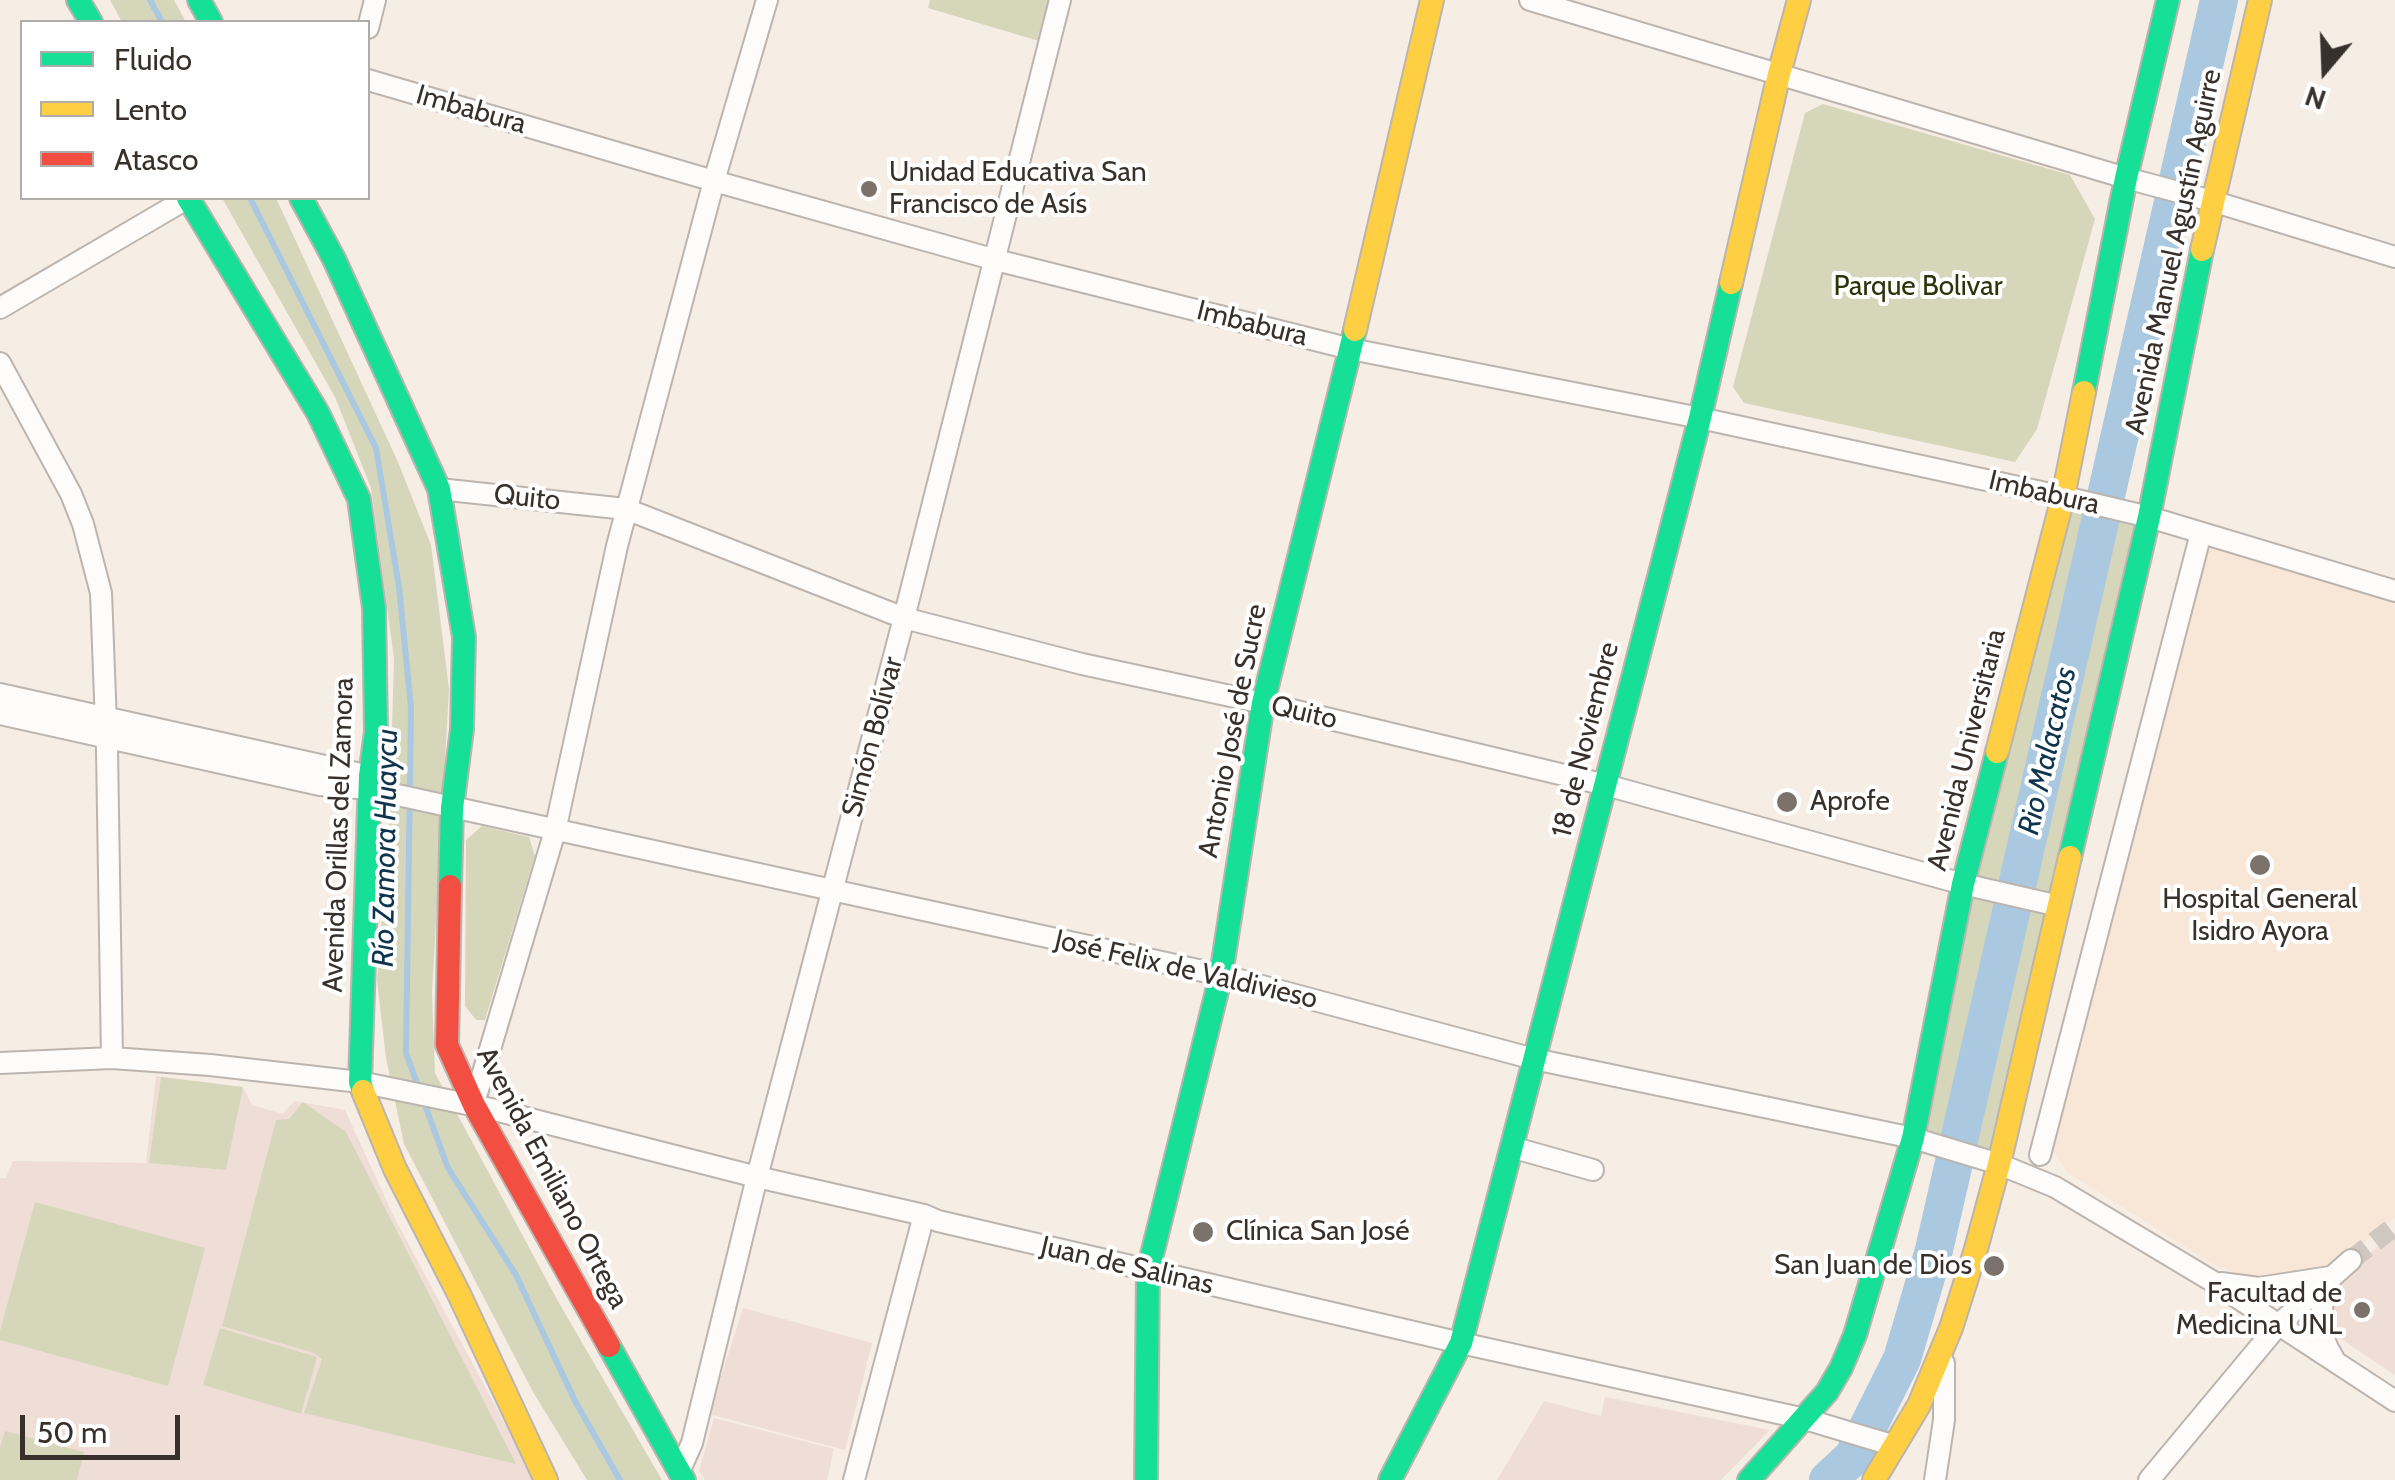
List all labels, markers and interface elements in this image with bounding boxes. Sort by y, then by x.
legend [20,20,370,200]
north arrow [2275,20,2375,120]
text: Fluido [114,41,192,78]
street label: Avenida Manuel Agustín Aguirre [2119,66,2229,438]
street label: Imbabura [412,78,530,142]
text: N [2300,79,2330,118]
text: Lento [114,91,187,128]
text: Atasco [114,141,199,178]
place label: Unidad Educativa San Francisco de Asís [889,156,1147,222]
marker: Unidad Educativa San Francisco de Asís [858,178,880,200]
park label: Parque Bolivar [1833,270,2003,304]
street label: Imbabura [1193,294,1311,354]
street label: Imbabura [1985,464,2103,522]
street label: Quito [492,478,562,518]
street label: Antonio José de Sucre [1192,601,1274,861]
street label: Avenida Universitaria [1921,626,2013,874]
street label: 18 de Noviembre [1546,639,1626,841]
street label: Simón Bolívar [835,653,911,821]
water label: Rio Malacatos [2011,664,2085,838]
street label: Avenida Orillas del Zamora [317,677,361,993]
street label: Quito [1268,689,1340,737]
water label: Río Zamora Huaycu [366,728,406,968]
place label: Aprofe [1810,785,1890,819]
marker: Aprofe [1774,789,1800,815]
marker: Hospital General Isidro Ayora [2247,852,2273,878]
place label: Hospital General Isidro Ayora [2162,883,2358,949]
street label: José Felix de Valdivieso [1051,923,1321,1017]
street label: Avenida Emiliano Ortega [469,1041,635,1315]
place label: Clínica San José [1226,1215,1410,1249]
marker: Clínica San José [1190,1219,1216,1245]
street label: Juan de Salinas [1037,1230,1217,1302]
place label: San Juan de Dios [1774,1249,1972,1283]
marker: San Juan de Dios [1981,1253,2007,1279]
place label: Facultad de Medicina UNL [2176,1277,2342,1343]
marker: Facultad de Medicina UNL [2351,1299,2373,1321]
scale bar [25,1395,185,1457]
text: 50 m [37,1414,107,1451]

